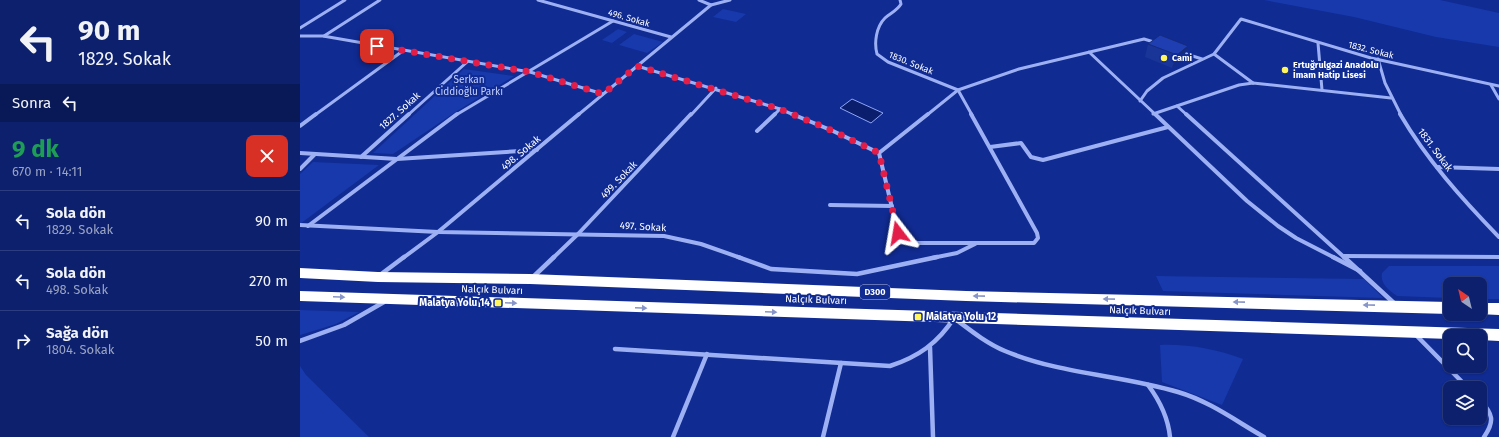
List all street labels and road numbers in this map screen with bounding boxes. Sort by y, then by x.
street label: 496. Sokak [607,7,651,29]
street label: 1832. Sokak [1347,40,1395,61]
street label: 1830. Sokak [887,50,935,77]
street label: 1827. Sokak [377,89,424,132]
street label: 1831. Sokak [1415,126,1456,175]
street label: 498. Sokak [499,132,544,173]
street label: 499. Sokak [598,158,640,201]
street label: 497. Sokak [619,220,667,234]
street label: Nalçık Bulvarı [461,283,523,297]
road number: D300 [860,285,890,299]
street label: Nalçık Bulvarı [785,293,847,307]
street label: Nalçık Bulvarı [1109,304,1171,318]

